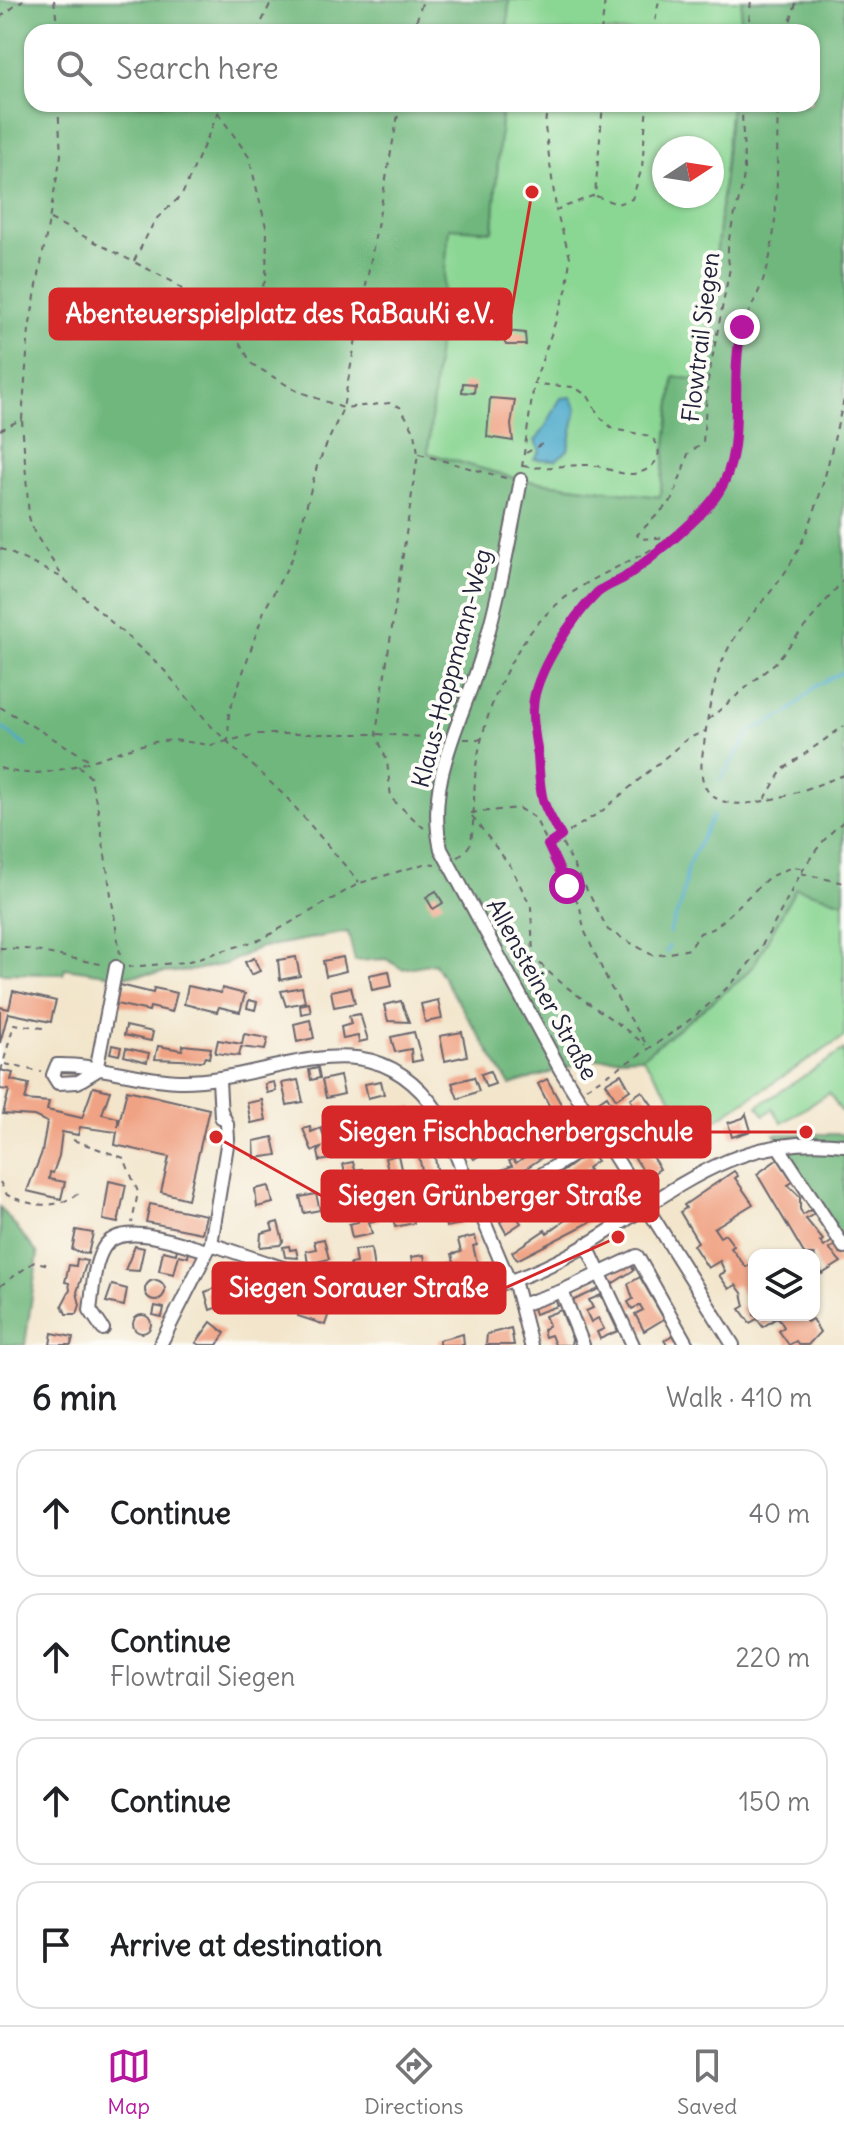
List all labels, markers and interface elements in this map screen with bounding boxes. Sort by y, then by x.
search box [24,24,820,112]
icon: search [52,46,96,90]
text: Search here [116,49,279,87]
north arrow [652,136,724,208]
street label: Flowtrail Siegen [675,250,725,424]
callout: Abenteuerspielplatz des RaBauKi e.V. [50,289,511,339]
text: Abenteuerspielplatz des RaBauKi e.V. [66,297,494,330]
route end [724,309,760,345]
street label: Klaus-Hoppmann-Weg [405,545,497,791]
route start [549,868,585,904]
street label: Allensteiner Straße [481,893,605,1085]
callout: Siegen Fischbacherbergschule [323,1107,710,1157]
text: Siegen Fischbacherbergschule [339,1115,693,1148]
callout: Siegen Grünberger Straße [322,1171,658,1221]
text: Siegen Grünberger Straße [338,1179,642,1212]
map controls [748,1249,820,1321]
button: layers [748,1249,820,1321]
callout: Siegen Sorauer Straße [213,1263,505,1313]
text: Siegen Sorauer Straße [229,1271,489,1304]
text: 6 min [32,1376,117,1419]
text: Walk · 410 m [666,1381,812,1414]
icon: ahead [34,1491,78,1535]
text: Continue [110,1494,231,1532]
text: 40 m [749,1497,810,1530]
text: Continue [110,1622,231,1660]
icon: ahead [34,1635,78,1679]
text: 220 m [735,1641,810,1674]
text: Flowtrail Siegen [110,1660,295,1693]
icon: ahead [34,1779,78,1823]
text: Continue [110,1782,231,1820]
text: 150 m [739,1785,810,1818]
icon: arrive [34,1923,78,1967]
text: Arrive at destination [110,1926,382,1964]
tab: Map [107,2044,151,2120]
tab: Directions [364,2044,464,2120]
tab: Saved [677,2044,737,2120]

